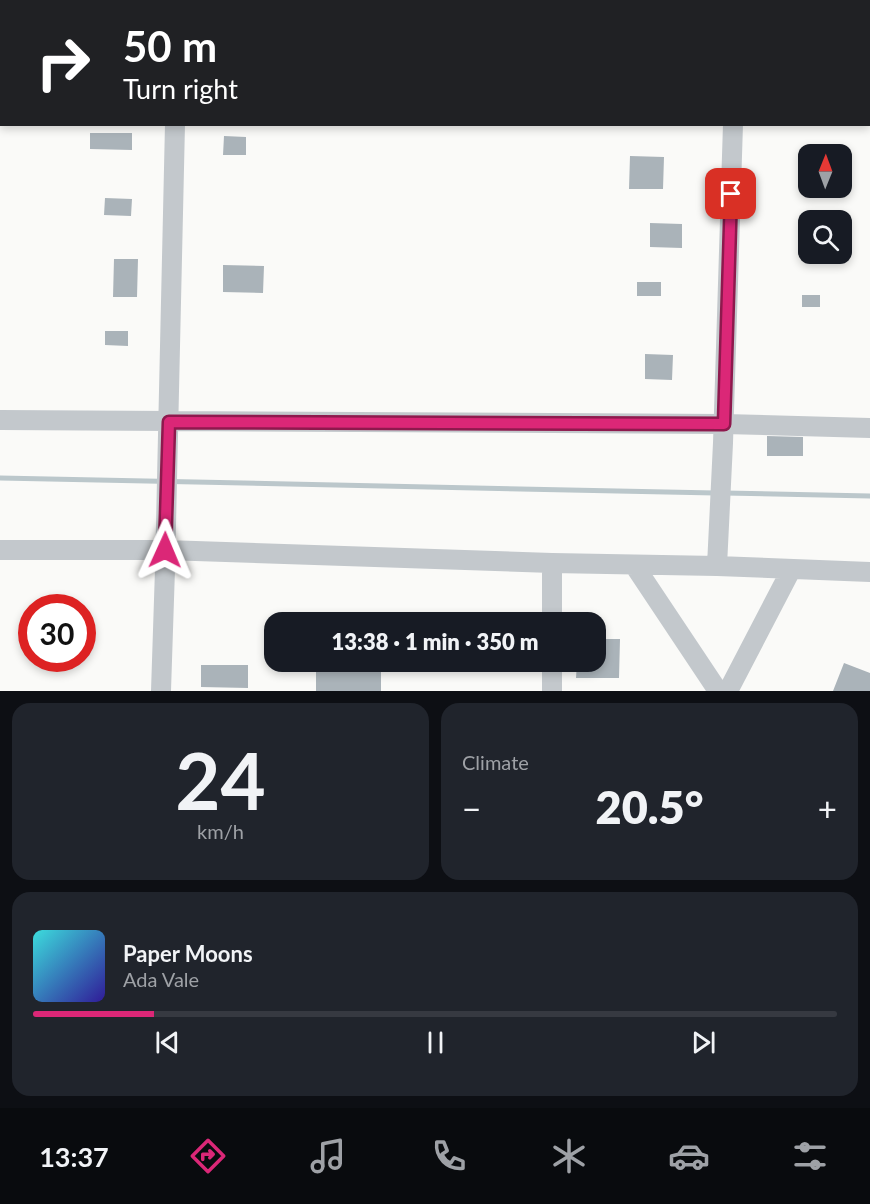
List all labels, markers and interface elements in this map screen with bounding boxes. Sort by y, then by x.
text: 50 m [123,21,217,71]
icon: right [24,24,102,102]
text: Turn right [123,72,238,105]
north arrow [798,144,852,198]
map controls [798,144,852,264]
pin [705,168,756,219]
icon: arrive [714,177,747,210]
button: search [798,210,852,264]
position arrow [133,518,197,582]
speed limit sign: 30 [18,594,96,672]
text: 13:38 · 1 min · 350 m [332,628,538,655]
text: 24 [175,733,266,827]
text: Climate [462,750,529,774]
text: 20.5° [596,780,703,834]
text: − [462,788,481,828]
text: + [818,788,837,828]
text: km/h [197,819,244,843]
text: Paper Moons [123,940,253,967]
text: Ada Vale [123,967,199,991]
icon: previous [151,1026,184,1059]
icon: pause [419,1026,452,1059]
icon: next [687,1026,720,1059]
icon: directions [187,1135,229,1177]
icon: music [307,1135,349,1177]
icon: phone [428,1135,470,1177]
icon: climate [548,1135,590,1177]
icon: car [668,1135,710,1177]
icon: filters [789,1135,831,1177]
text: 13:37 [39,1140,109,1173]

